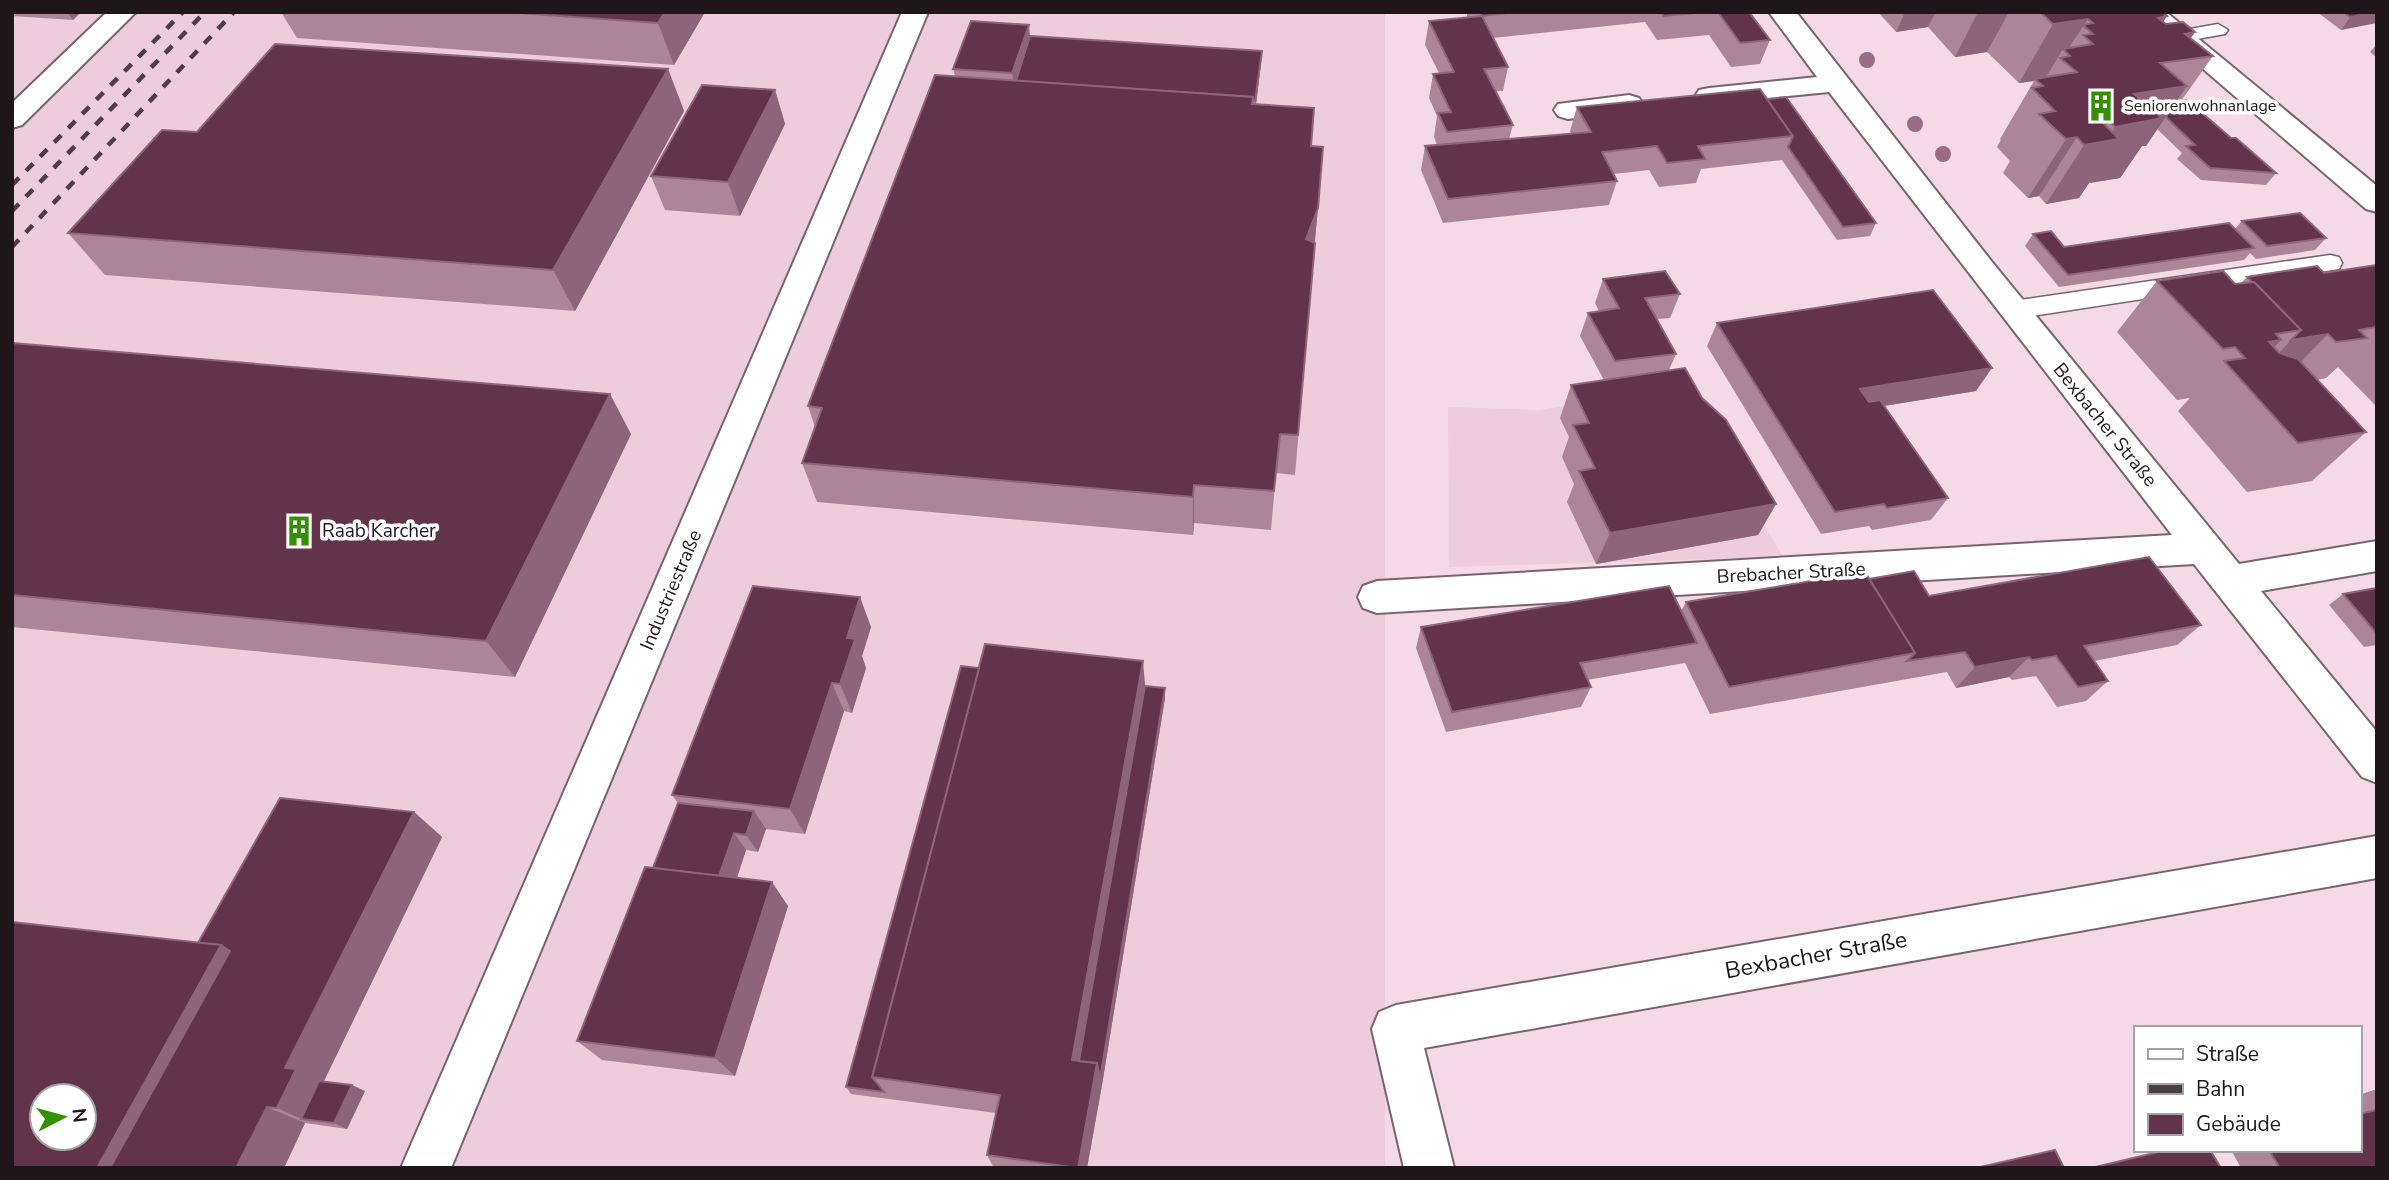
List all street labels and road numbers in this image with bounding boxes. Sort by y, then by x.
street label: Bexbacher Straße [2047,358,2163,492]
street label: Industriestraße [634,526,708,654]
street label: Brebacher Straße [1716,556,1866,590]
street label: Bexbacher Straße [1723,924,1909,986]

